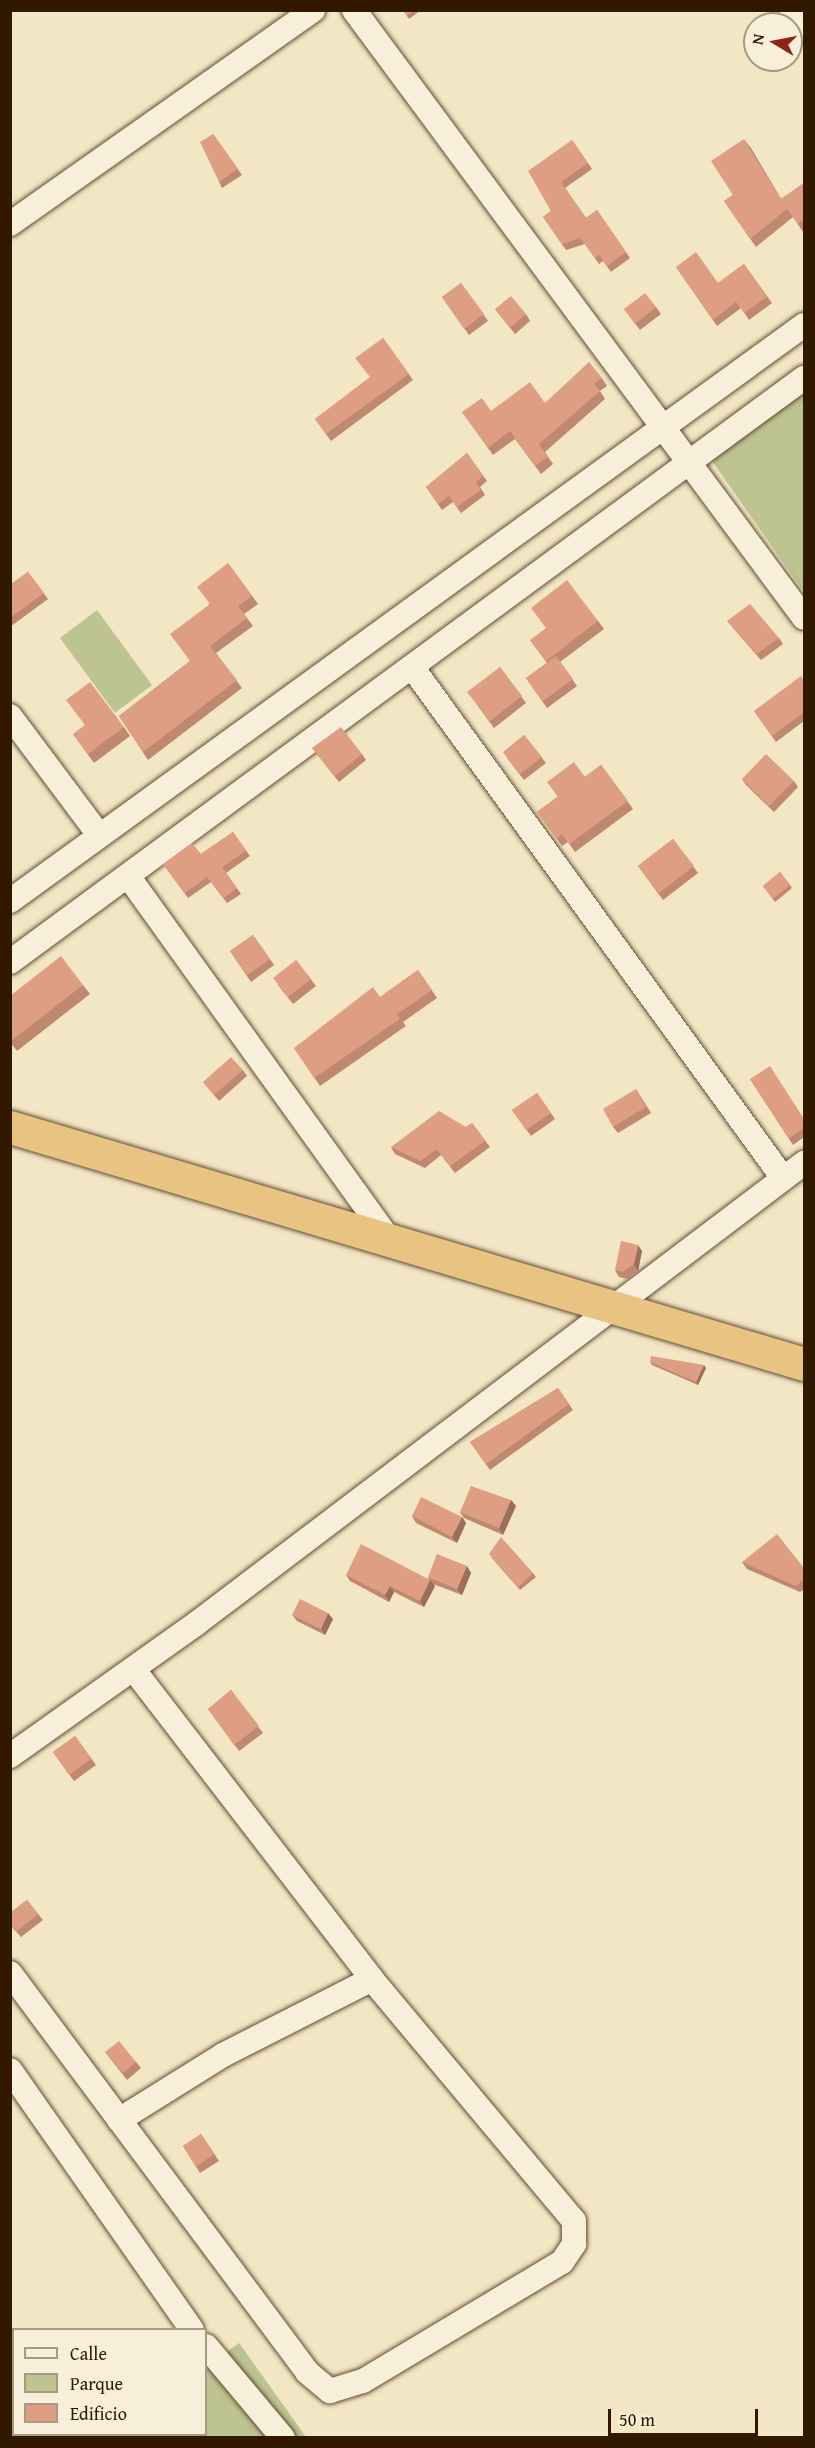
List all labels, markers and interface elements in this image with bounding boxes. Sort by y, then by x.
north arrow [743,12,803,72]
text: N [744,32,770,47]
legend [12,2328,207,2436]
text: Calle [70,2340,107,2367]
text: Parque [70,2370,123,2397]
scale bar [611,2397,761,2435]
text: Edificio [70,2400,127,2427]
text: 50 m [619,2406,655,2433]

